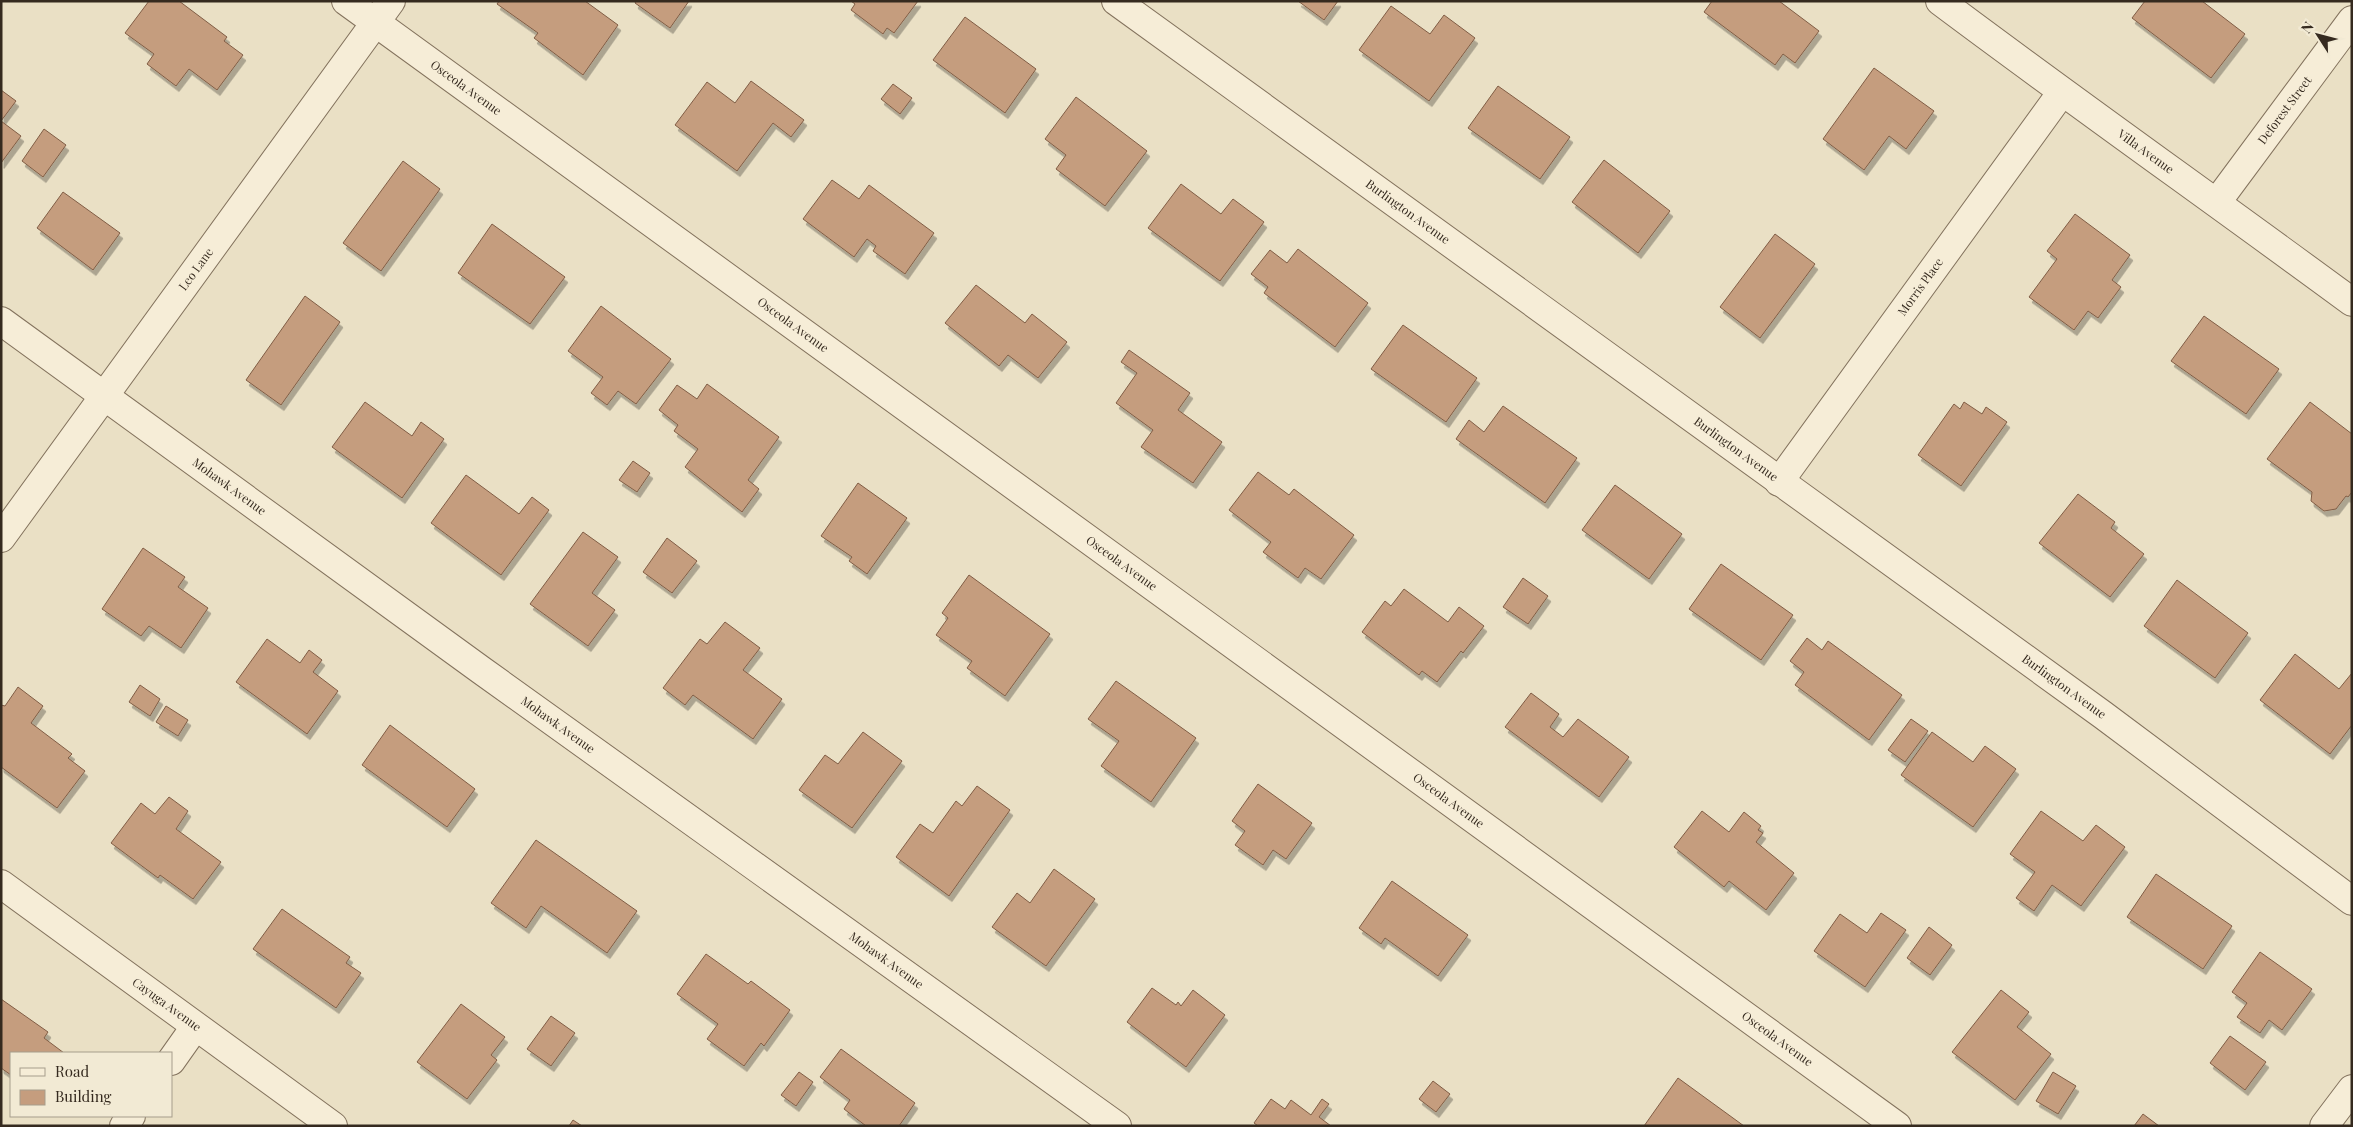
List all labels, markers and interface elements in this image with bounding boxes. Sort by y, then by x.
north arrow [2293,10,2343,60]
text: N [2296,17,2318,37]
street label: Osceola Avenue [428,56,505,118]
street label: Deforest Street [2254,72,2315,147]
street label: Villa Avenue [2114,125,2177,177]
street label: Burlington Avenue [1363,175,1454,247]
street label: Leo Lane [174,244,216,293]
street label: Morris Place [1893,254,1946,318]
street label: Osceola Avenue [755,293,832,355]
street label: Burlington Avenue [1691,413,1782,484]
street label: Mohawk Avenue [190,454,270,518]
street label: Osceola Avenue [1083,531,1161,594]
street label: Burlington Avenue [2019,650,2110,722]
street label: Mohawk Avenue [518,692,599,756]
street label: Osceola Avenue [1410,769,1488,831]
street label: Mohawk Avenue [847,928,927,992]
street label: Cayuga Avenue [130,973,205,1034]
street label: Osceola Avenue [1739,1007,1817,1069]
legend [10,1052,172,1117]
text: Road [55,1061,89,1081]
text: Building [55,1086,112,1106]

